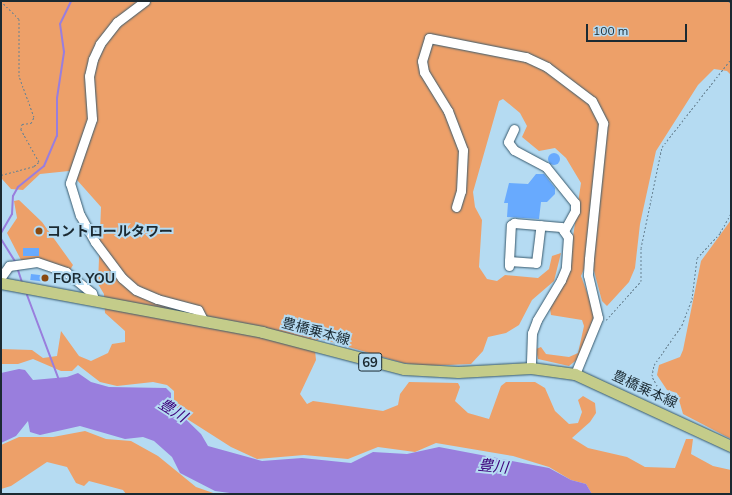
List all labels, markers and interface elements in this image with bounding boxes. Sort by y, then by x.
scale bar [588,16,689,42]
text: 100 m [593,23,628,38]
place label: コントロールタワー [47,223,173,239]
marker: コントロールタワー [34,226,44,236]
place label: FOR YOU [53,270,115,286]
marker: FOR YOU [40,273,50,283]
street label: 豊橋乗本線 [280,314,352,348]
road number: 69 [358,351,382,373]
street label: 豊橋乗本線 [610,367,680,411]
water label: 豊川 [156,394,190,426]
water label: 豊川 [477,455,509,477]

